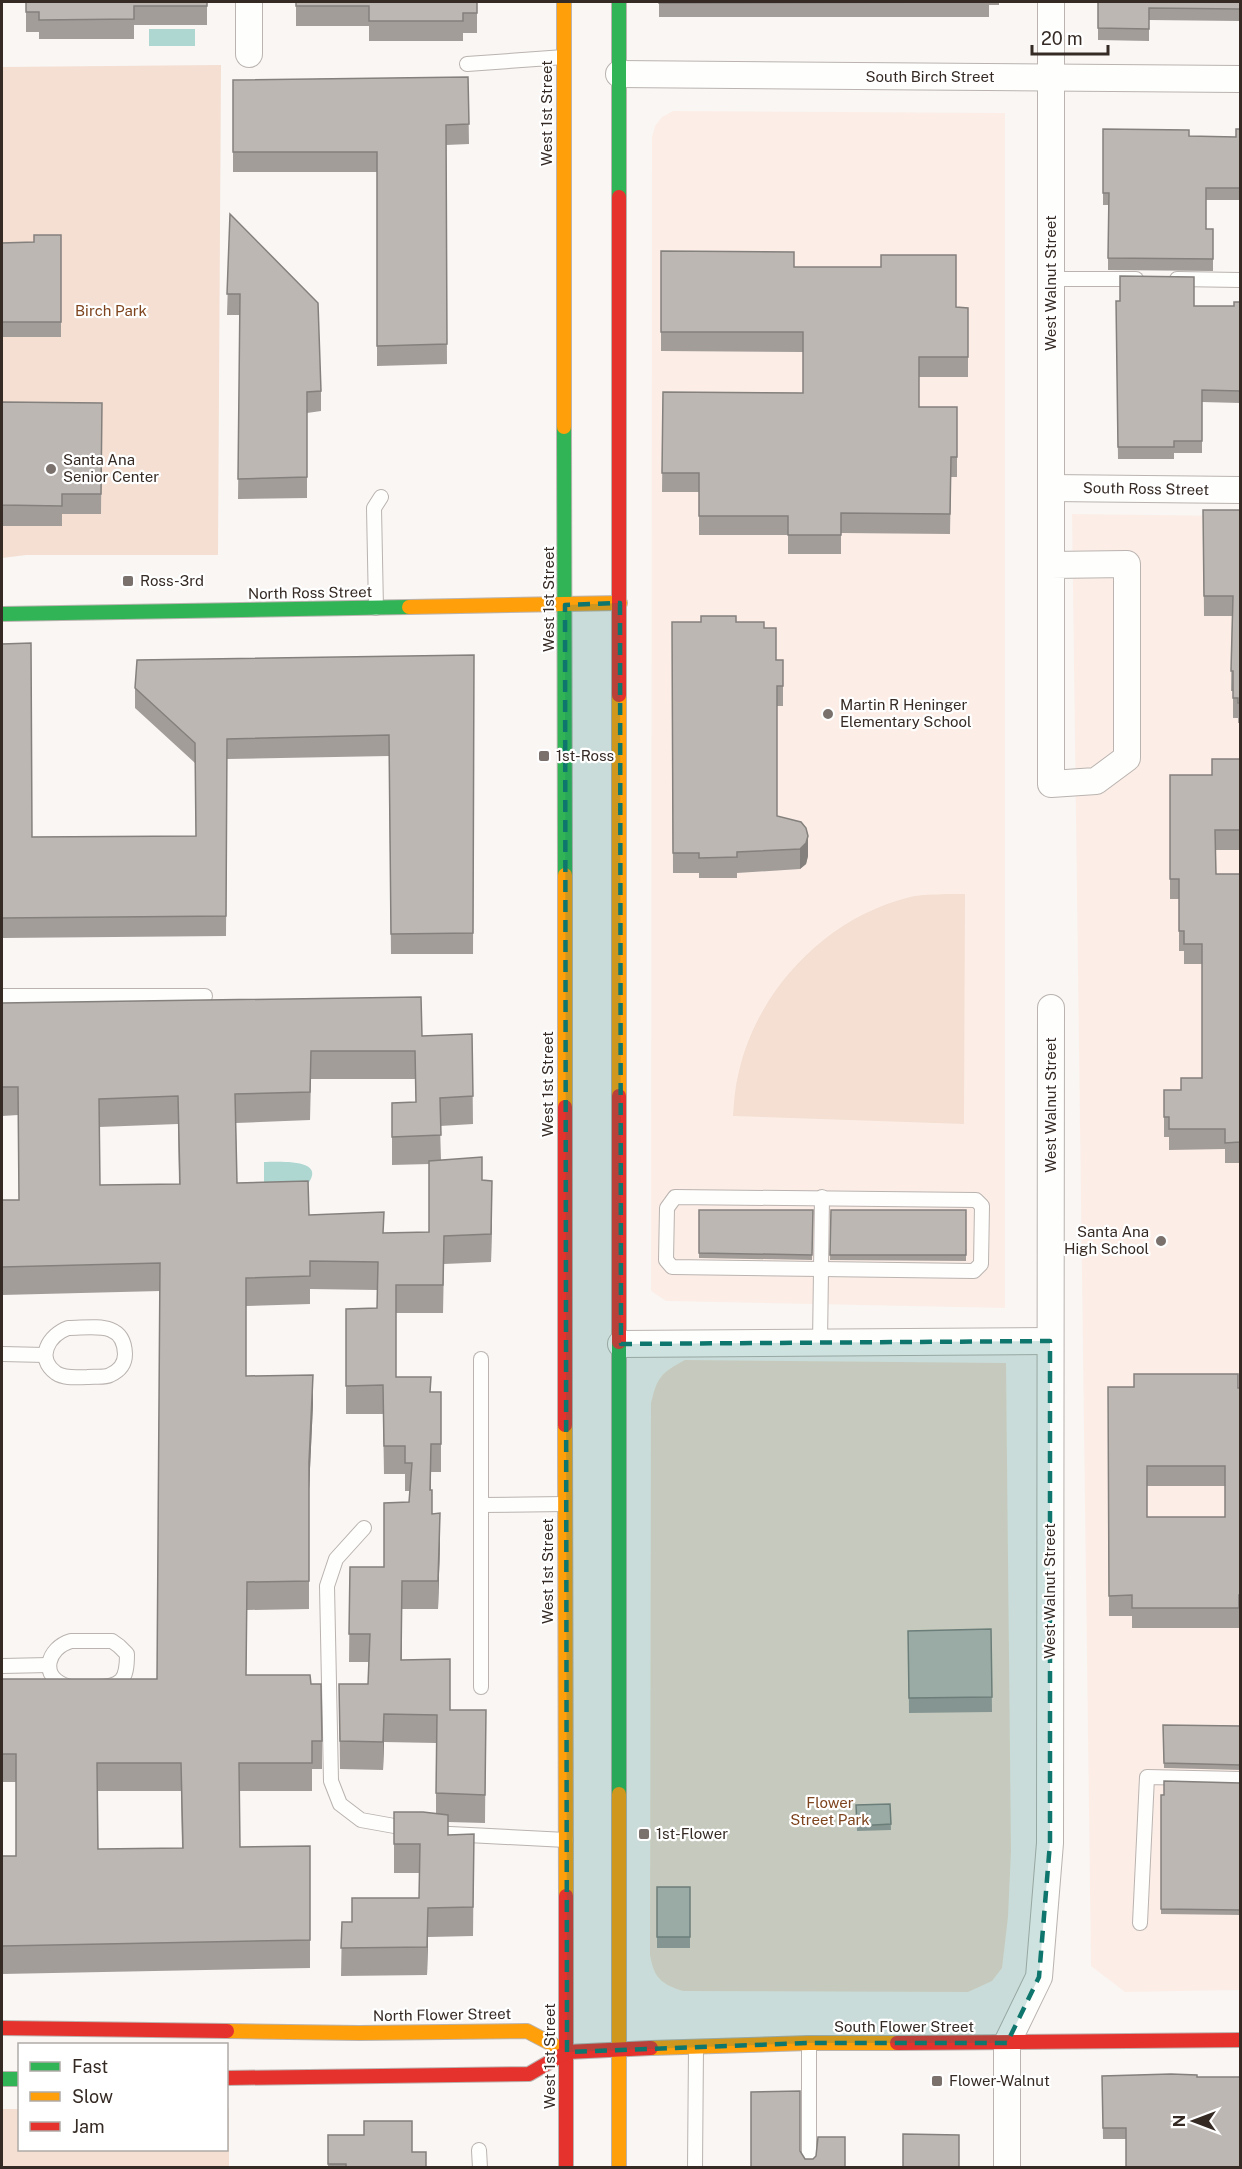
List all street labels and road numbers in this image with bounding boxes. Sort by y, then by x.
street label: West 1st Street [538,60,555,166]
street label: South Birch Street [865,68,995,85]
street label: West Walnut Street [1042,215,1059,351]
street label: South Ross Street [1083,479,1209,498]
street label: West 1st Street [540,546,557,652]
street label: North Ross Street [248,583,372,602]
street label: West 1st Street [539,1031,556,1137]
street label: West Walnut Street [1042,1037,1059,1173]
street label: West 1st Street [539,1518,556,1624]
street label: West Walnut Street [1041,1523,1058,1659]
street label: West 1st Street [541,2003,558,2109]
street label: North Flower Street [373,2005,511,2024]
street label: South Flower Street [834,2018,974,2035]

